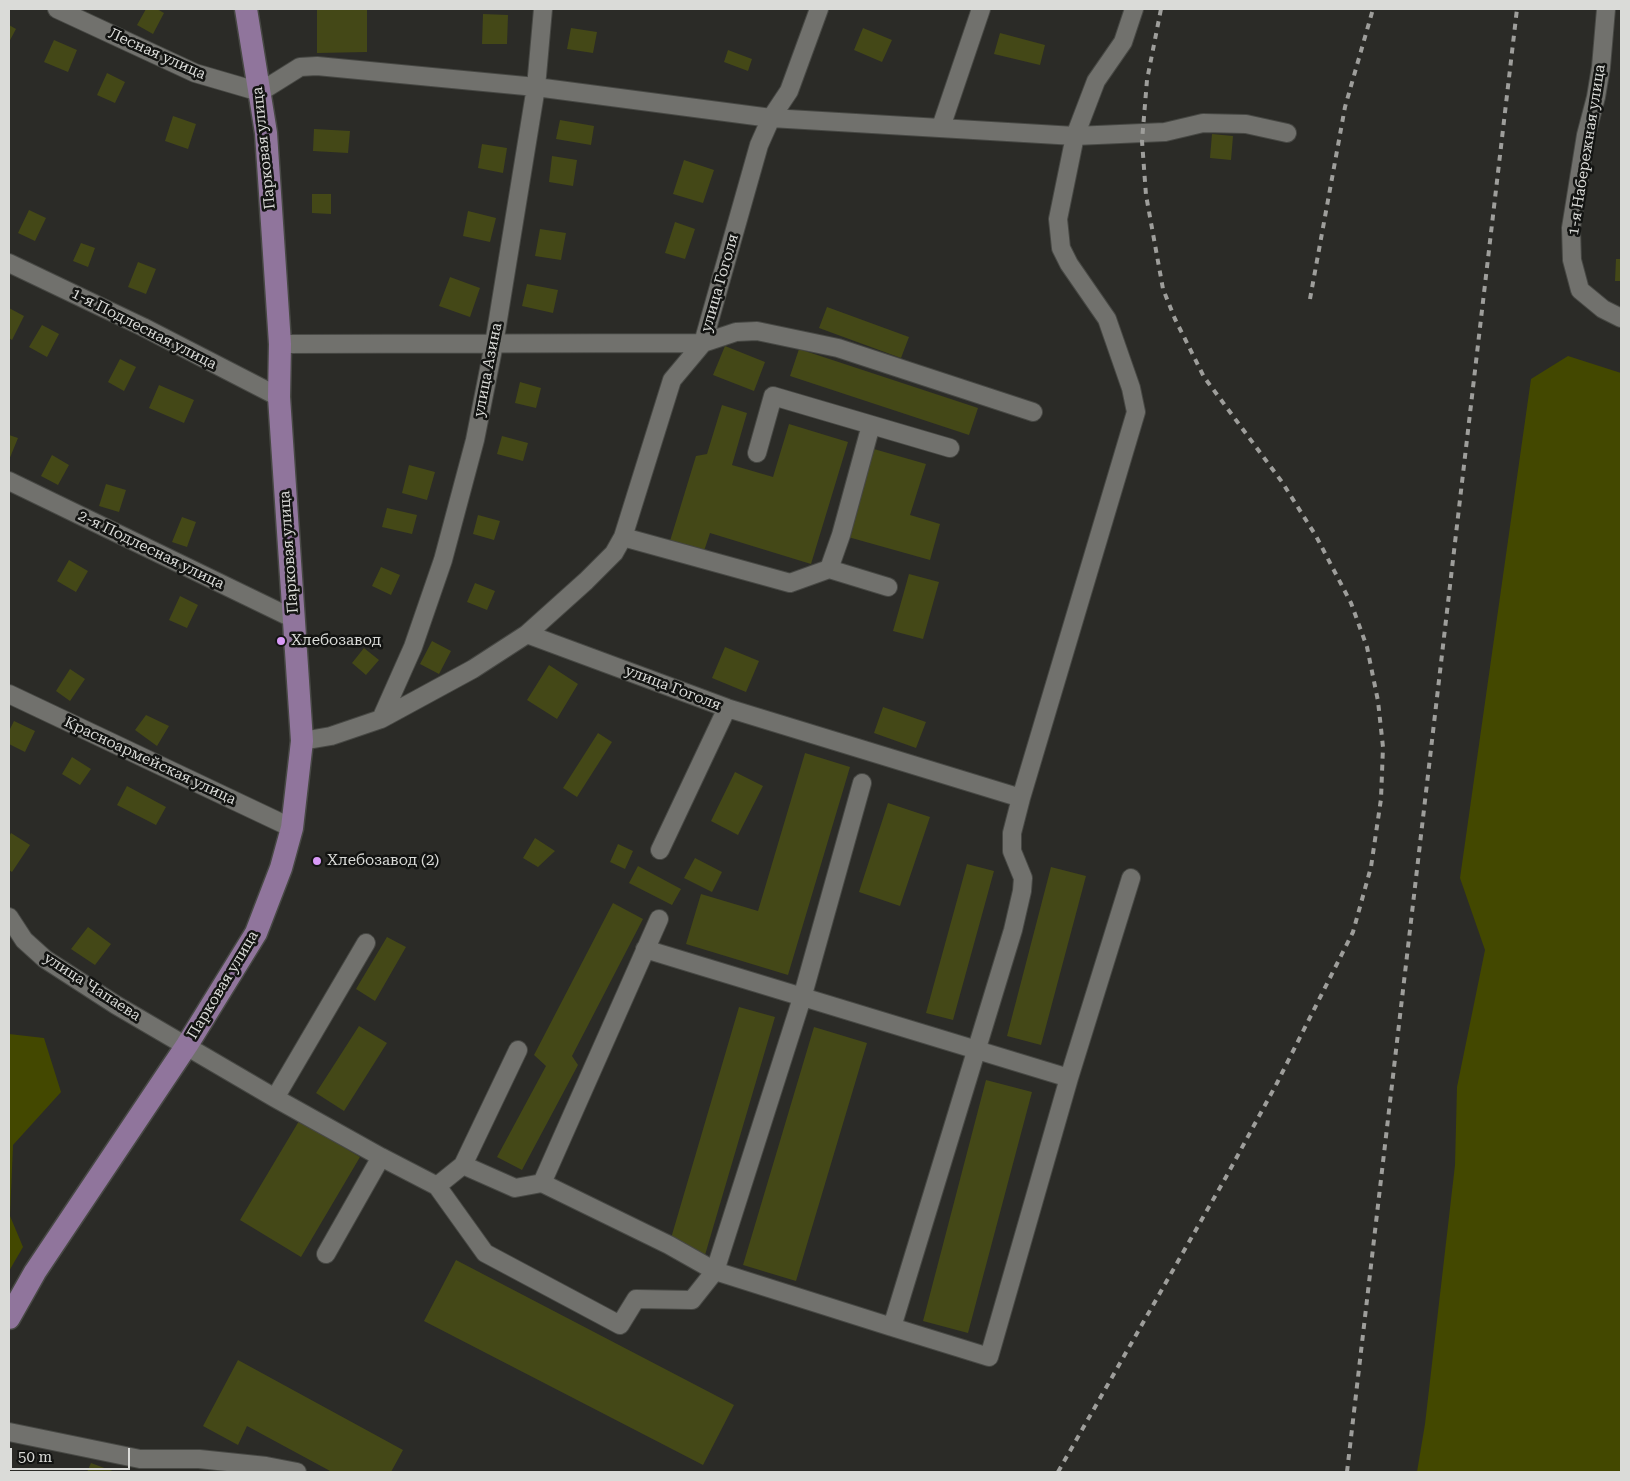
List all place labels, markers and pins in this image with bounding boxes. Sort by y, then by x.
place label: Хлебозавод [291,632,381,650]
marker: Хлебозавод [275,635,287,647]
place label: Хлебозавод (2) [327,852,439,870]
marker: Хлебозавод (2) [311,855,323,867]

